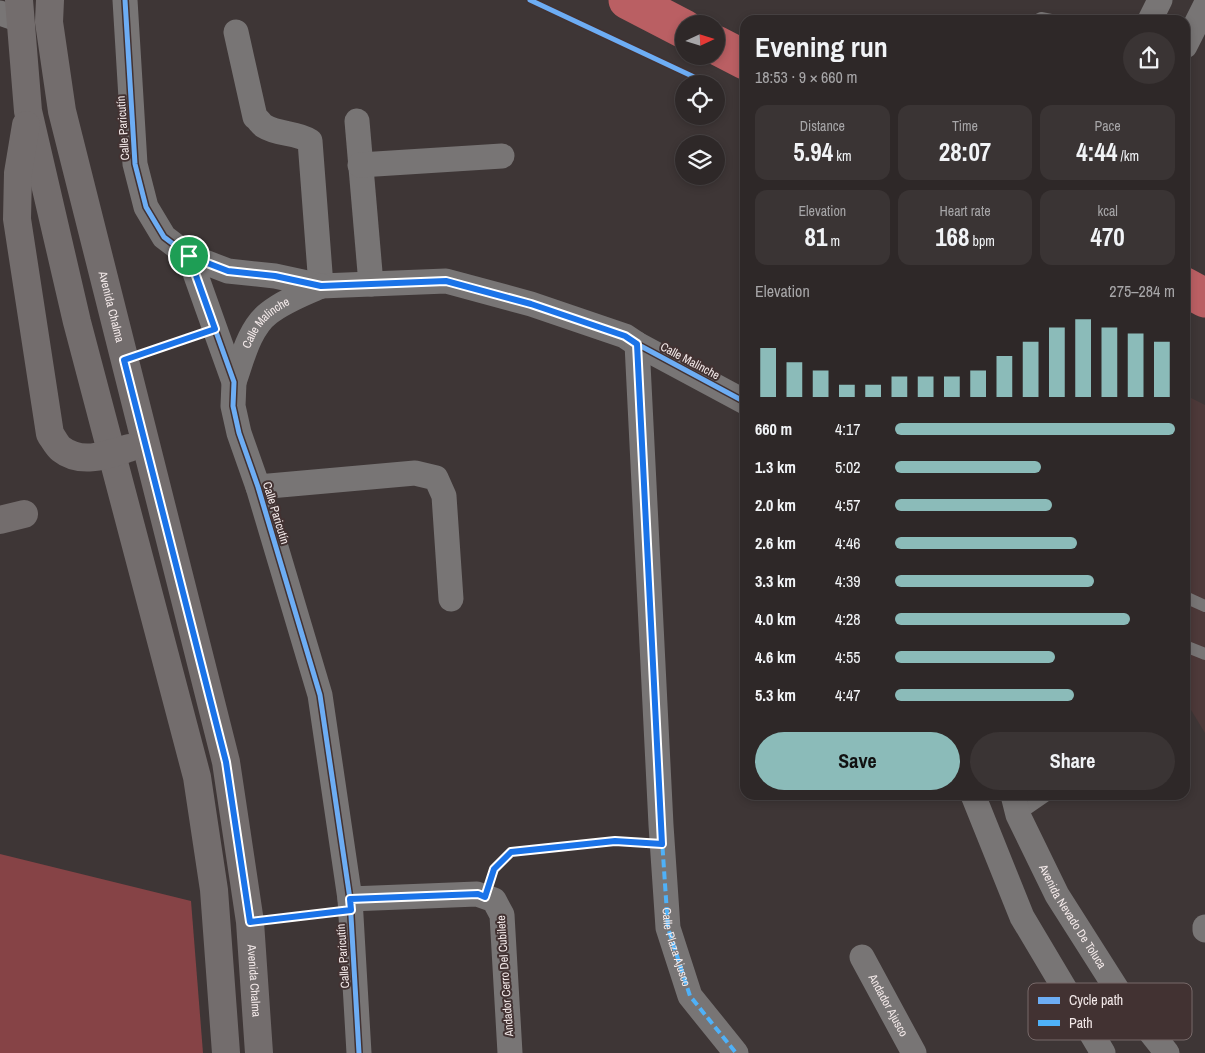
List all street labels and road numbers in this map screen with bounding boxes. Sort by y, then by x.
street label: Calle Paricutín [113,95,133,161]
street label: Avenida Chalma [94,269,128,345]
street label: Calle Malinche [238,294,292,351]
street label: Calle Malinche [658,339,722,383]
street label: Calle Paricutín [259,480,293,546]
street label: Avenida Nevado De Toluca [1035,861,1110,972]
street label: Calle Plaza Ajusco [659,907,694,988]
street label: Andador Cerro Del Cubilete [493,915,517,1038]
street label: Calle Paricutín [333,923,353,989]
street label: Avenida Chalma [243,943,265,1018]
street label: Andador Ajusco [864,970,912,1040]

